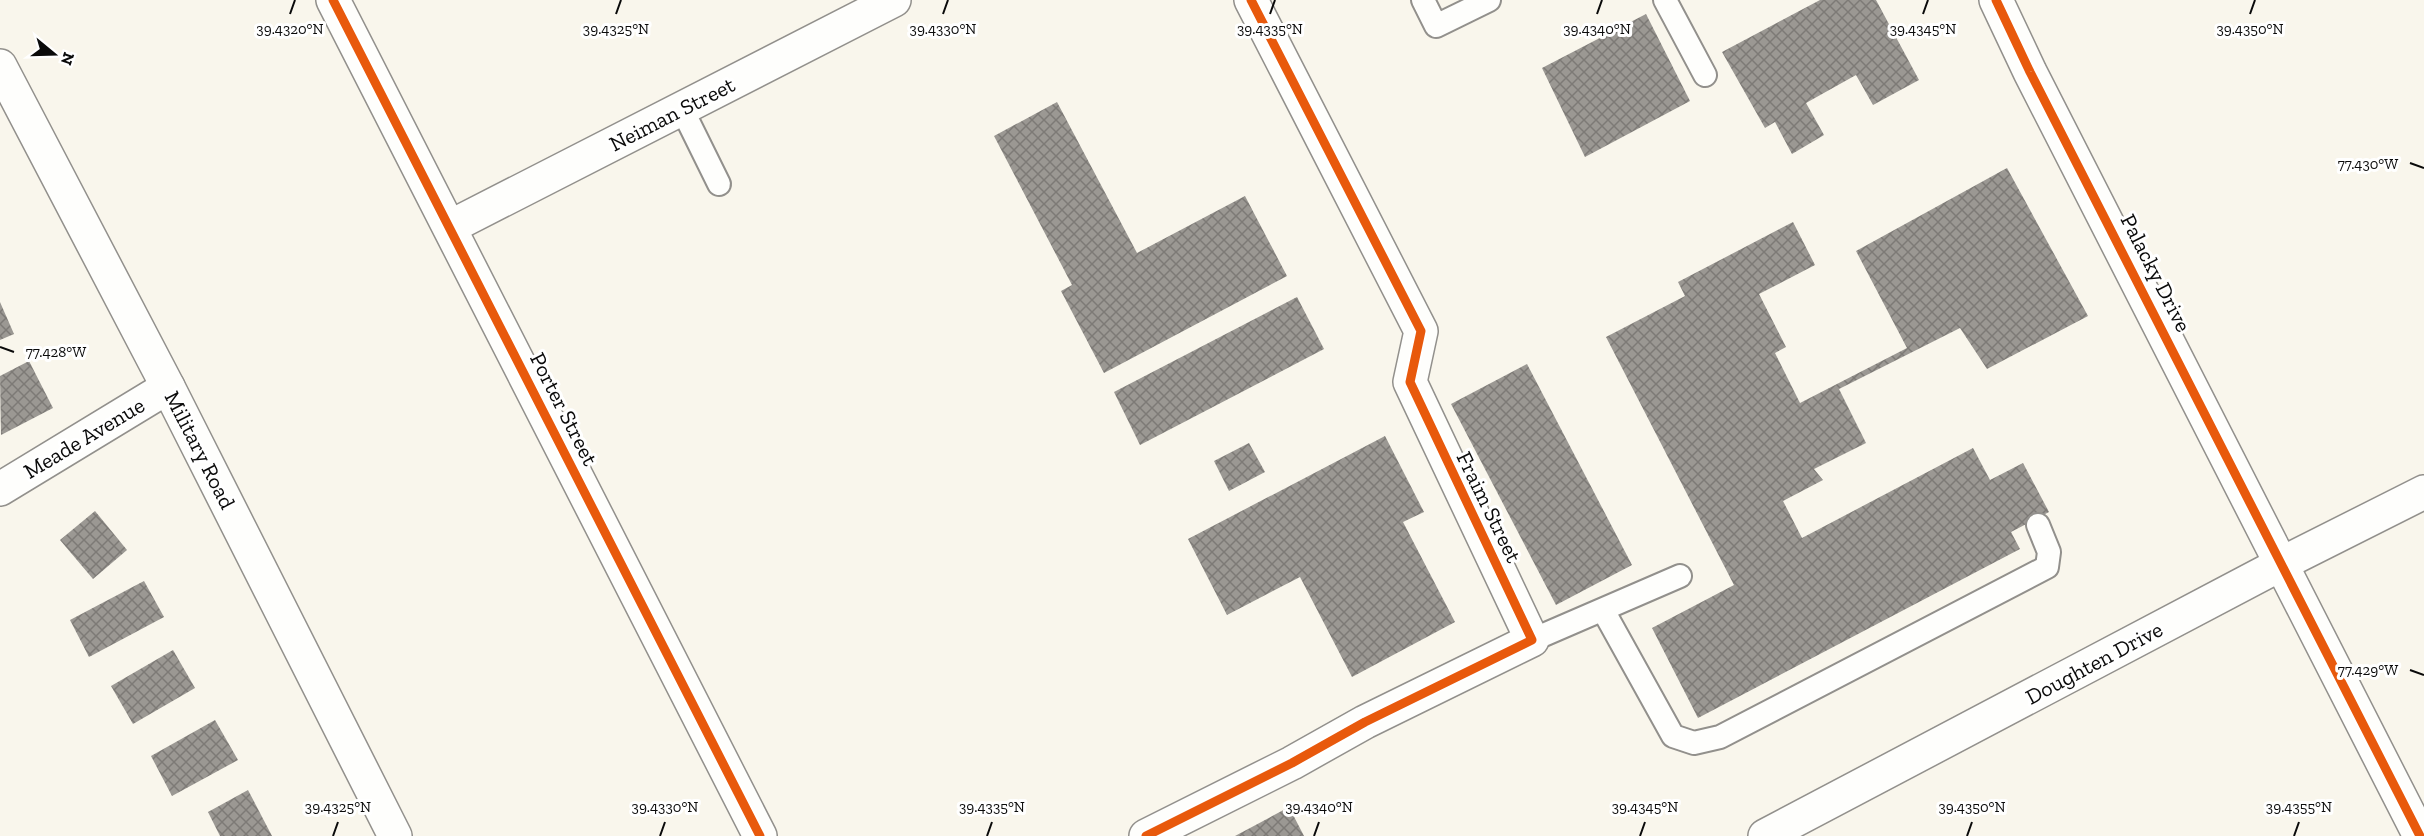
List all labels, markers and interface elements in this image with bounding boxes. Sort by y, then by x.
text: 39.4320°N [256,20,324,38]
text: 39.4325°N [583,20,649,38]
text: 39.4330°N [910,20,976,38]
text: 39.4335°N [1237,20,1303,38]
text: 39.4340°N [1563,20,1631,38]
text: 39.4345°N [1890,20,1956,38]
text: 39.4350°N [2216,20,2284,38]
north arrow [24,24,84,84]
text: N [57,50,79,68]
street label: Neiman Street [605,70,740,157]
text: 77.430°W [2338,155,2398,173]
street label: Palacky Drive [2115,210,2197,336]
text: 77.428°W [26,343,86,361]
street label: Porter Street [524,348,604,471]
street label: Military Road [159,387,241,513]
street label: Meade Avenue [19,391,149,485]
street label: Fraim Street [1451,447,1528,568]
street label: Doughten Drive [2021,616,2167,710]
text: 77.429°W [2338,661,2398,679]
text: 39.4325°N [305,798,371,816]
text: 39.4330°N [632,798,698,816]
text: 39.4335°N [959,798,1025,816]
text: 39.4340°N [1285,798,1353,816]
text: 39.4345°N [1612,798,1678,816]
text: 39.4350°N [1938,798,2006,816]
text: 39.4355°N [2266,798,2332,816]

